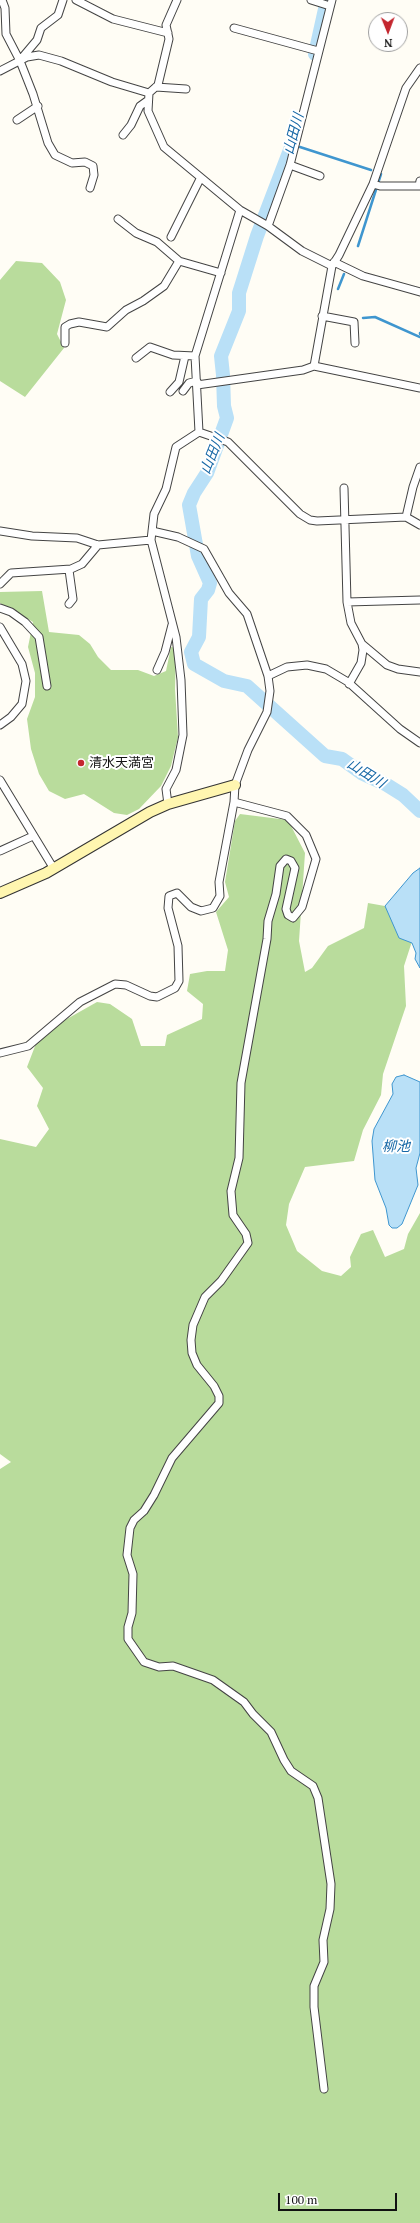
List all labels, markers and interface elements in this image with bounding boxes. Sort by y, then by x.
north arrow [368,12,408,52]
text: N [384,36,392,50]
water label: 山田川 [280,112,308,156]
water label: 山田川 [197,431,229,477]
place label: 清水天満宮 [89,755,154,771]
water label: 山田川 [344,756,388,792]
marker: 清水天満宮 [76,758,86,768]
water label: 柳池 [382,1139,410,1155]
scale bar [280,2185,399,2211]
text: 100 m [285,2192,317,2207]

